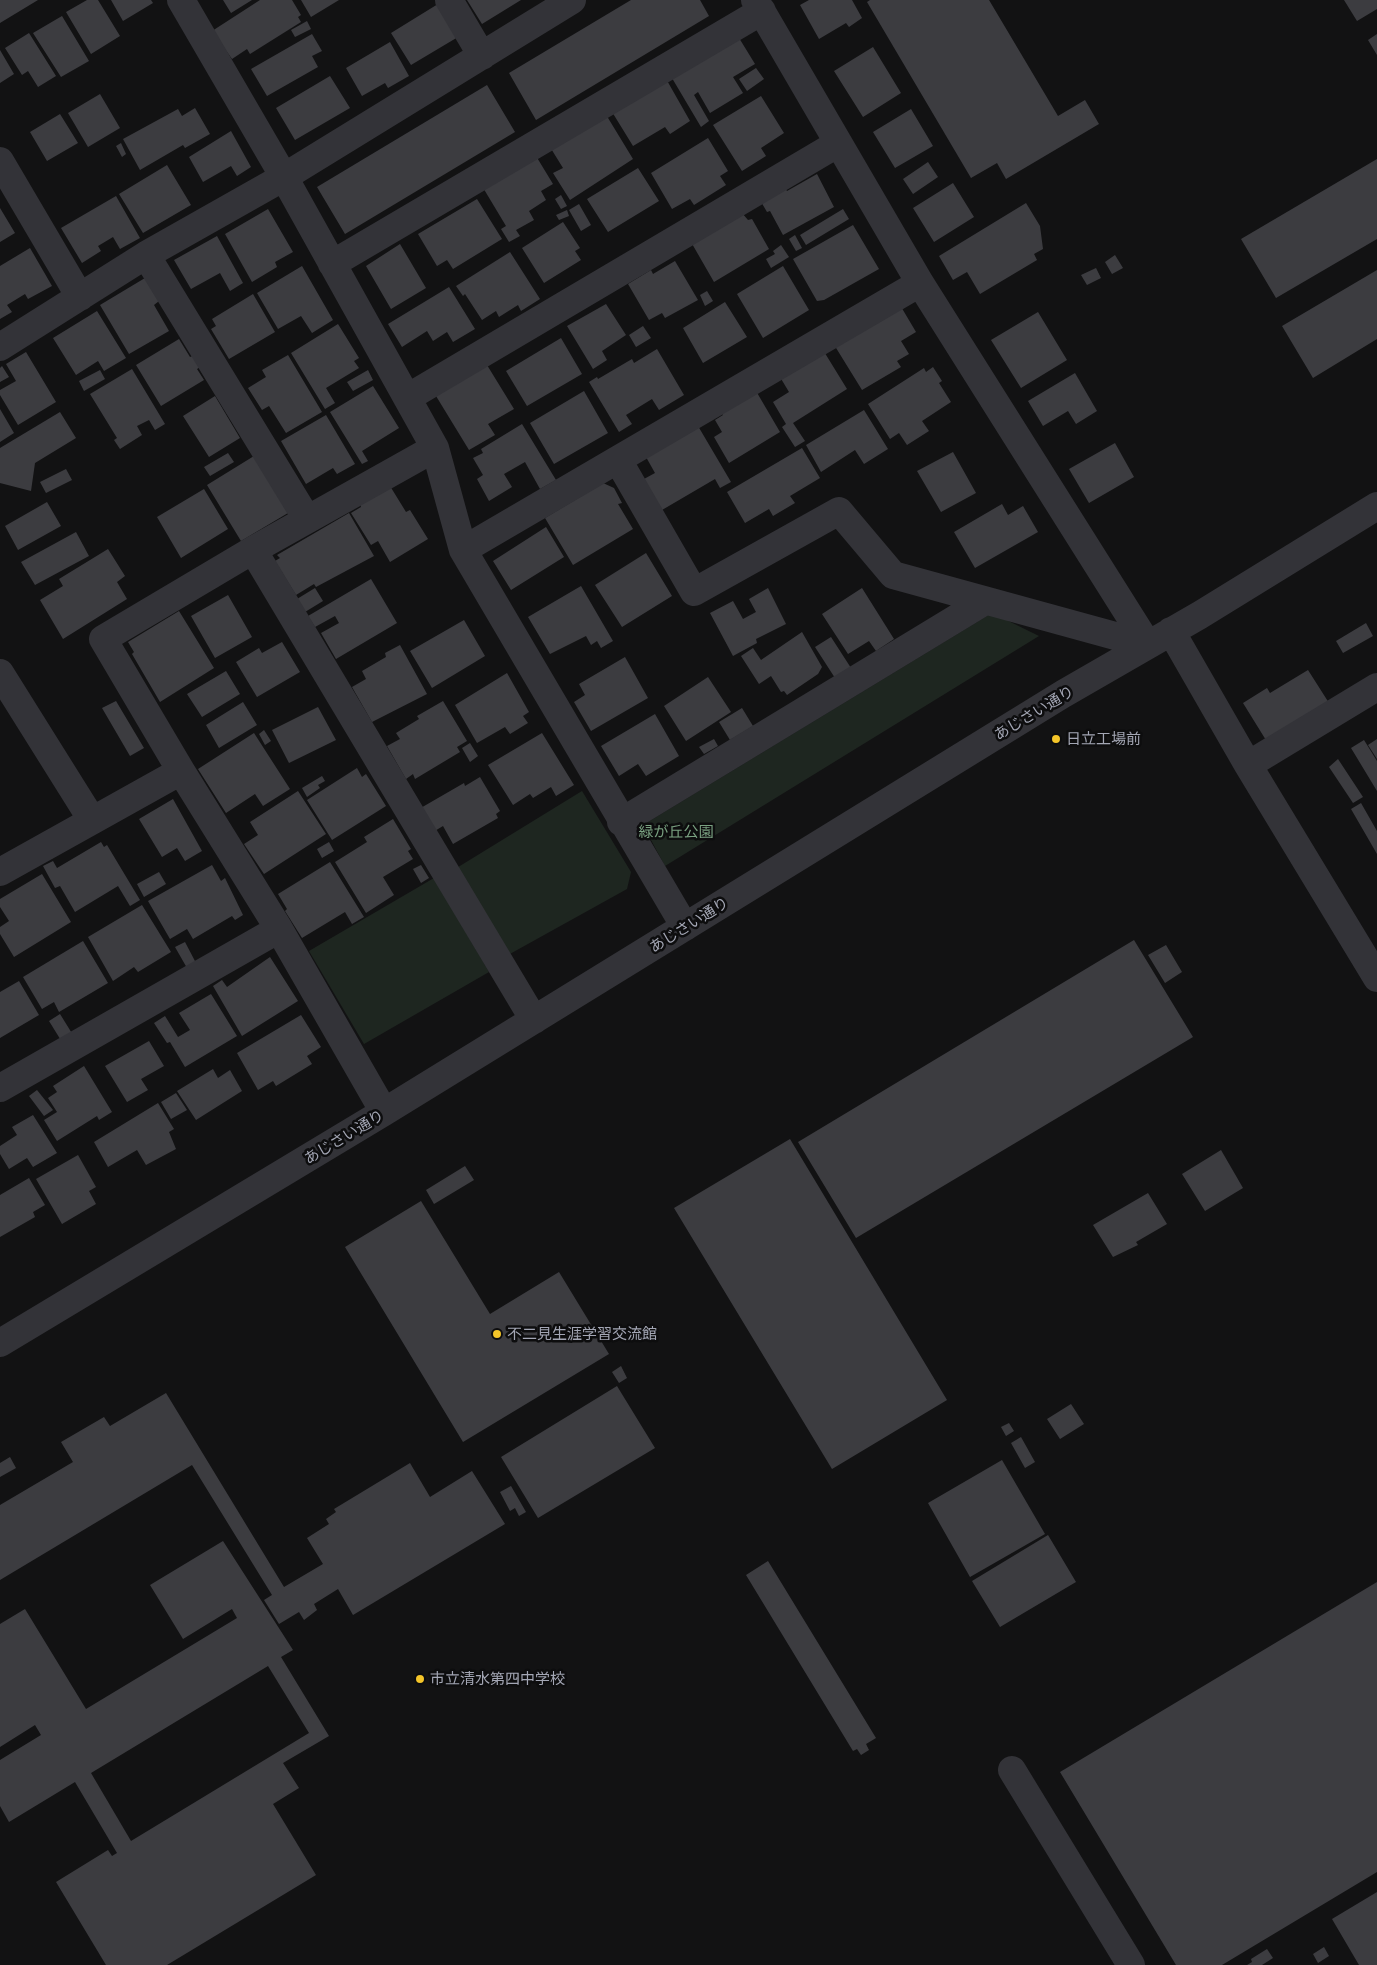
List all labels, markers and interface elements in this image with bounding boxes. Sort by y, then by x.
street label: あじさい通り [991,682,1077,744]
place label: 日立工場前 [1066,730,1141,748]
marker: 日立工場前 [1050,733,1062,745]
park label: 緑が丘公園 [639,823,713,841]
street label: あじさい通り [646,894,732,956]
street label: あじさい通り [301,1106,387,1168]
place label: 不二見生涯学習交流館 [507,1325,657,1343]
marker: 不二見生涯学習交流館 [491,1328,503,1340]
place label: 市立清水第四中学校 [430,1670,565,1688]
marker: 市立清水第四中学校 [414,1673,426,1685]

